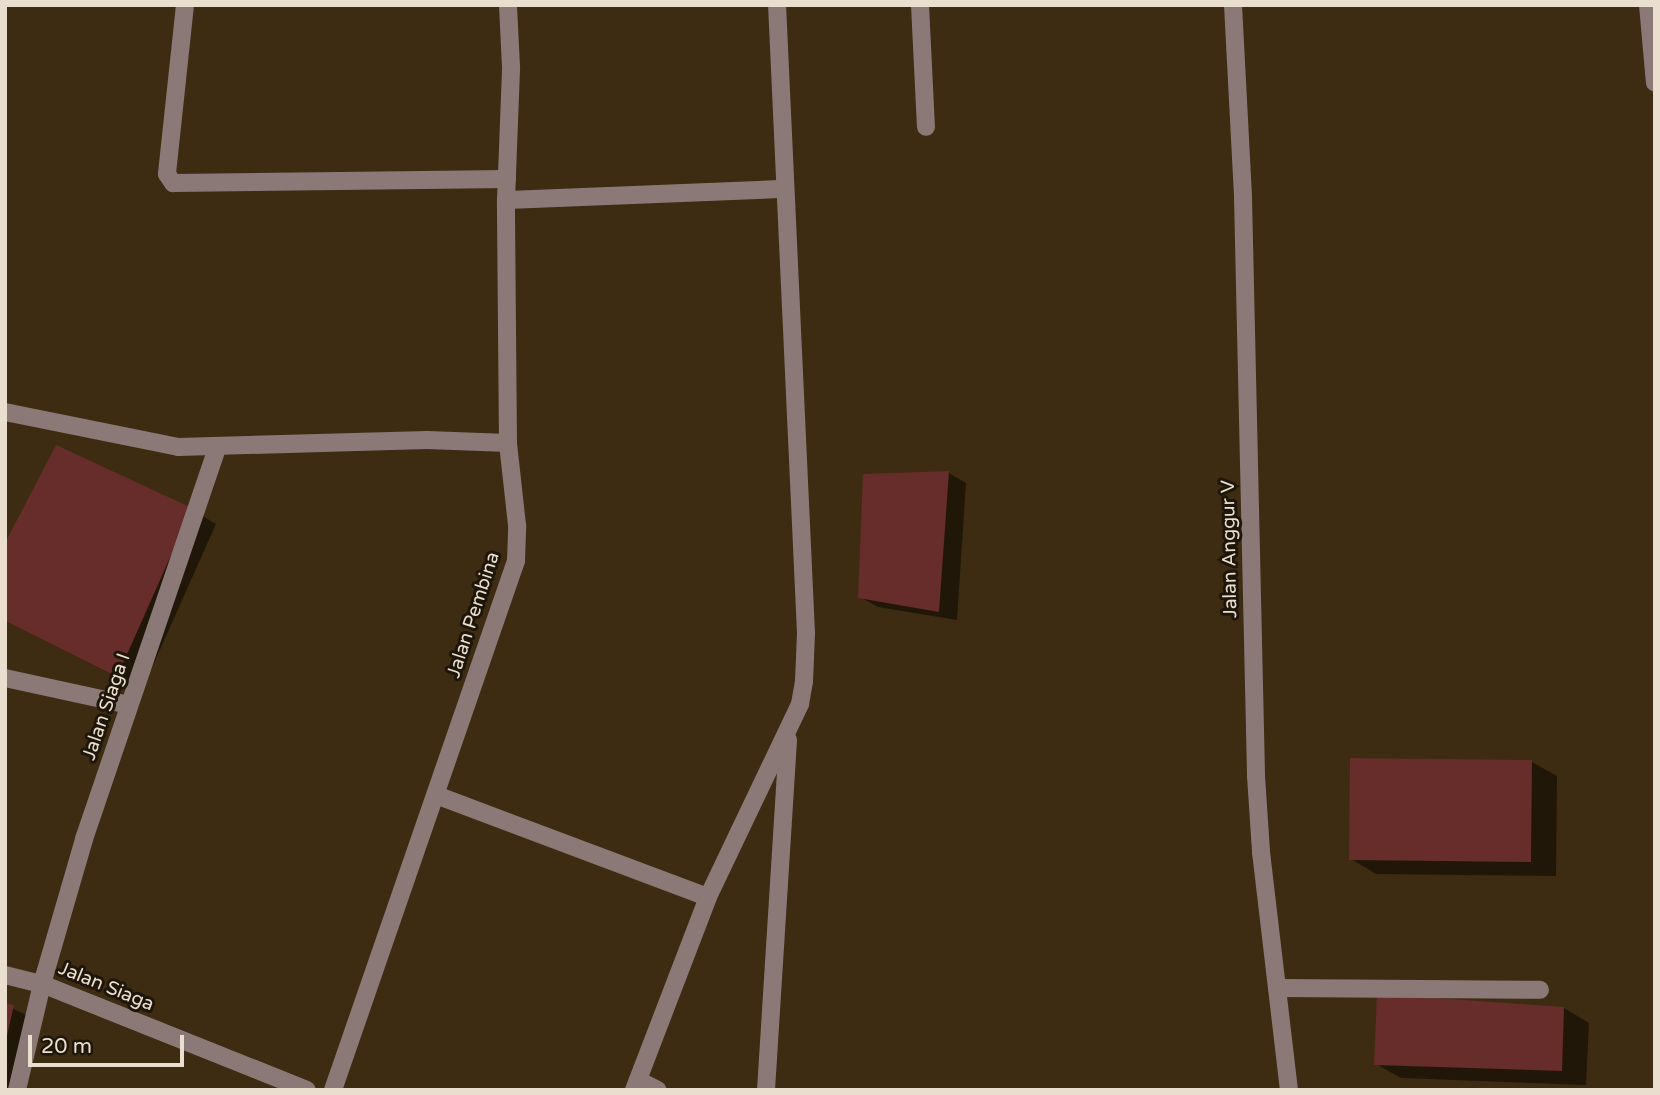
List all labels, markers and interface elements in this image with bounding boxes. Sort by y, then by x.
street label: Jalan Anggur V [1217,480,1243,618]
street label: Jalan Pembina [443,549,505,681]
street label: Jalan Siaga I [78,651,136,763]
street label: Jalan Siaga [55,958,157,1016]
scale bar [32,1021,187,1066]
text: 20 m [41,1034,92,1059]

